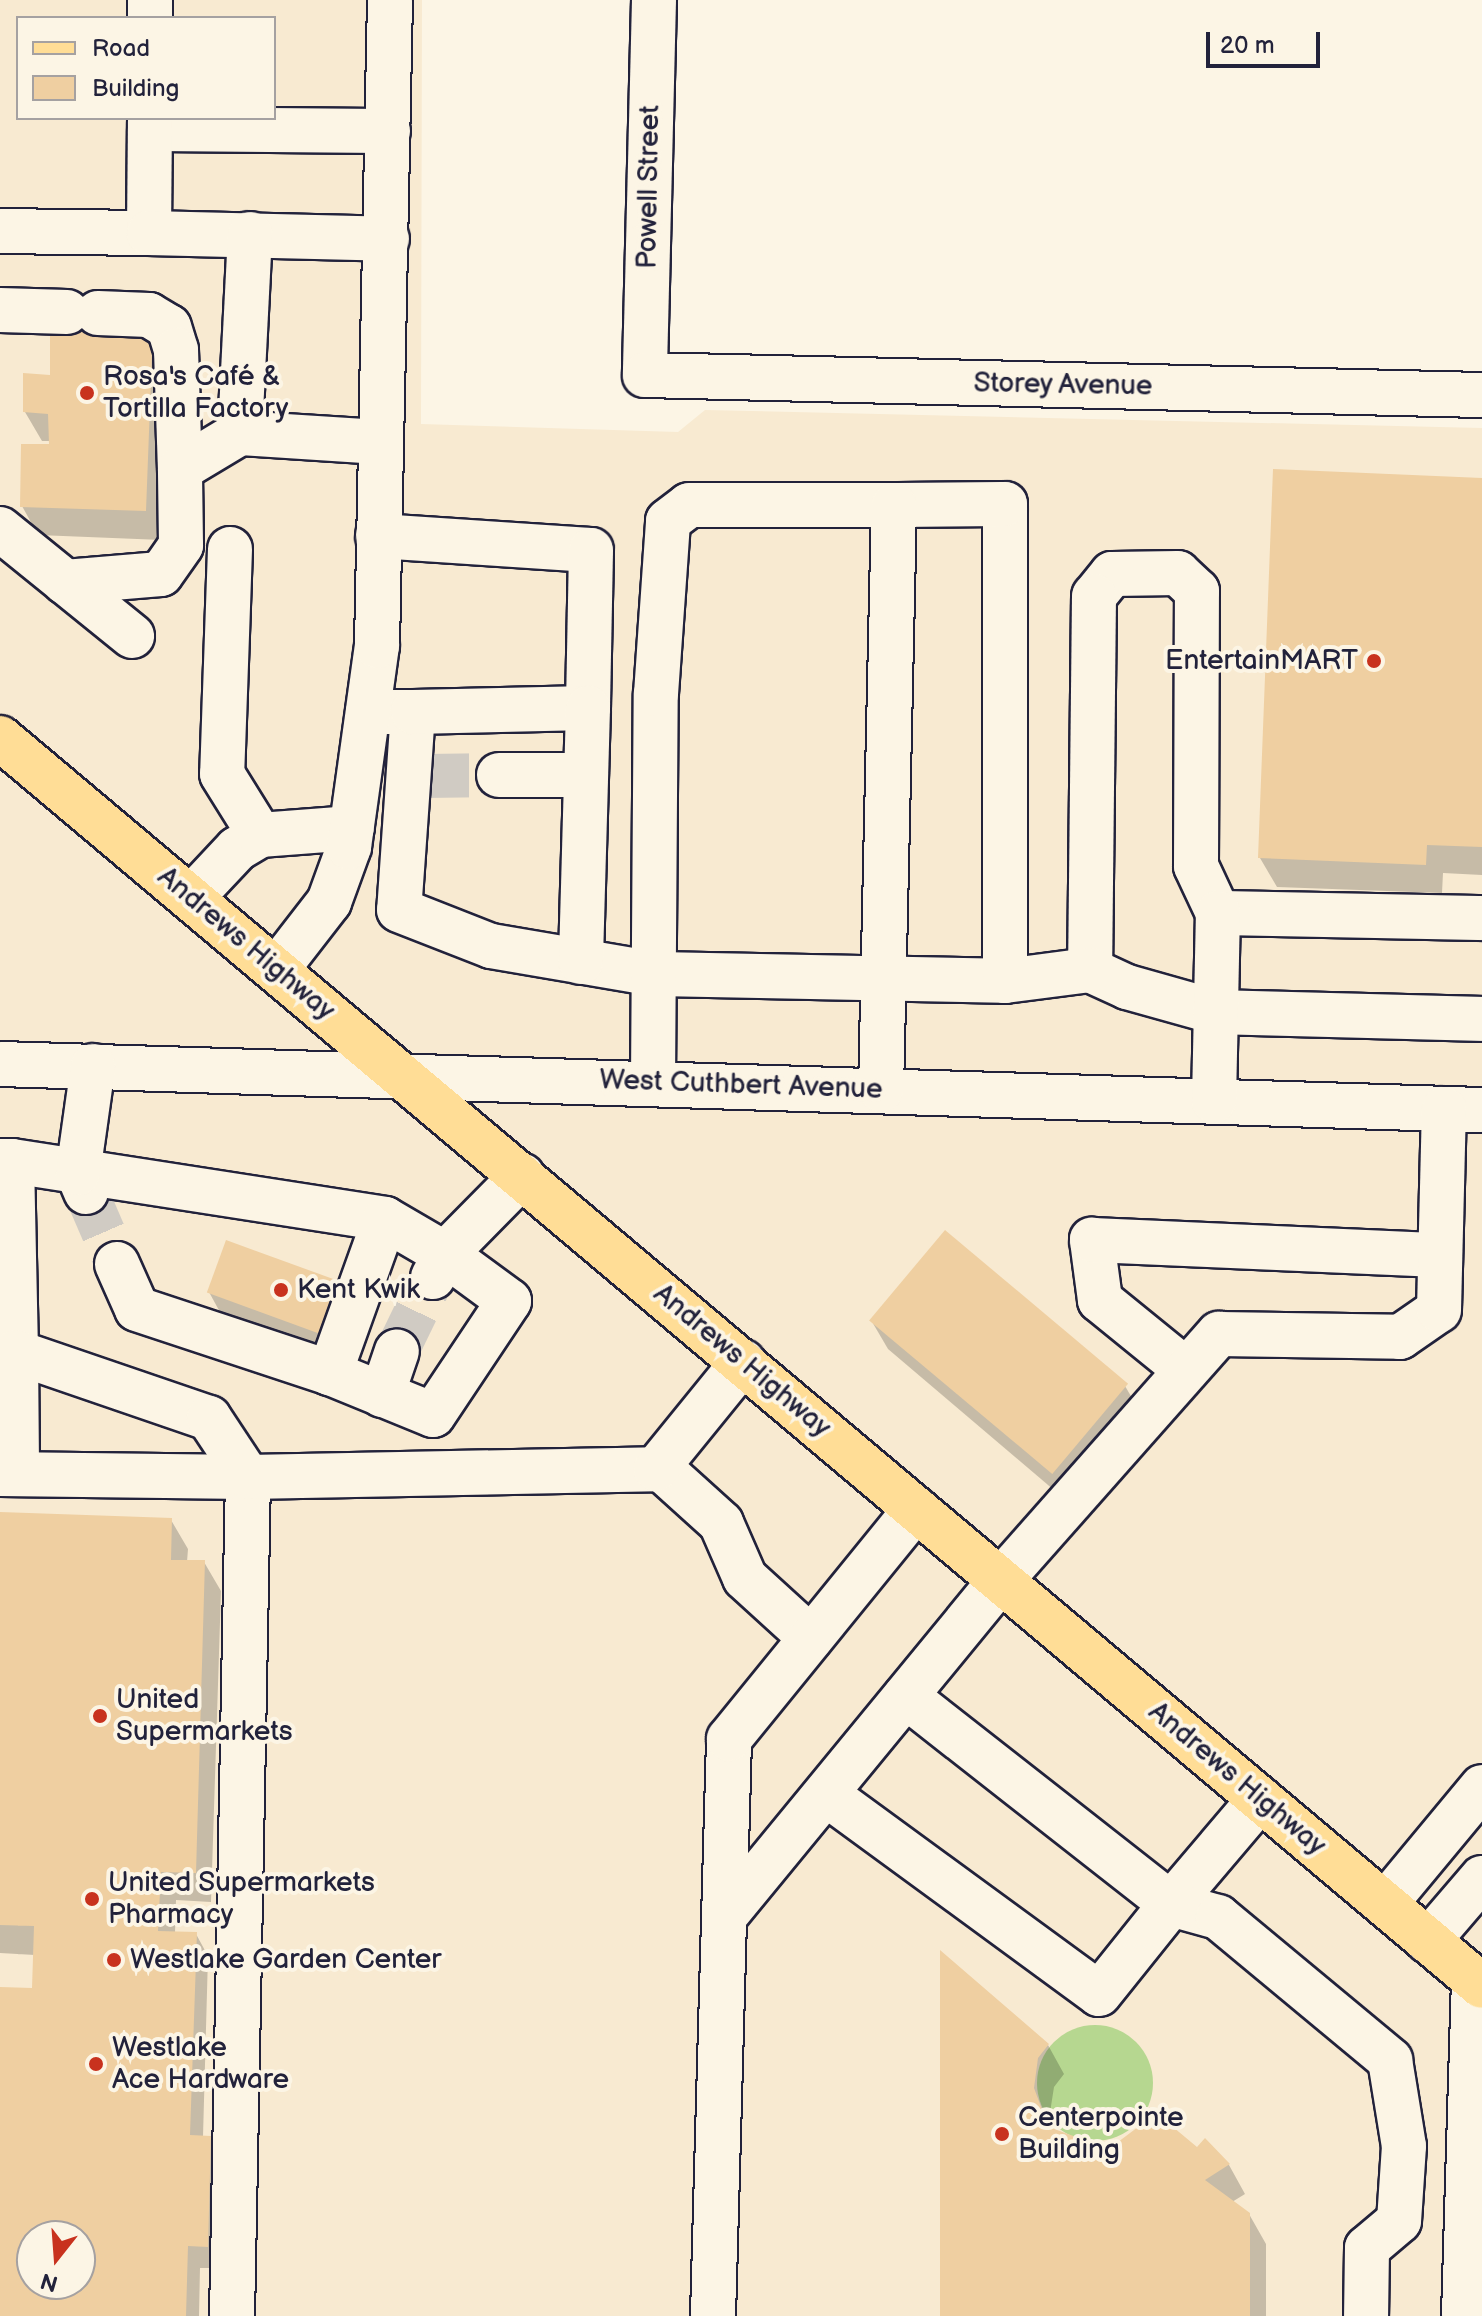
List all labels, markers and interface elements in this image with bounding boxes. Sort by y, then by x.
legend [16,16,276,120]
scale bar [1210,16,1324,66]
text: 20 m [1220,31,1275,60]
text: Road [92,34,150,63]
text: Building [92,74,179,103]
street label: Powell Street [631,105,667,269]
place label: Rosa's Café & Tortilla Factory [103,360,288,426]
street label: Storey Avenue [972,367,1154,403]
marker: Rosa's Café & Tortilla Factory [78,384,96,402]
place label: EntertainMART [1165,644,1358,678]
marker: EntertainMART [1365,652,1383,670]
street label: Andrews Highway [151,860,341,1028]
street label: West Cuthbert Avenue [599,1063,883,1107]
place label: Kent Kwik [297,1273,420,1307]
street label: Andrews Highway [647,1277,837,1445]
marker: Kent Kwik [272,1281,290,1299]
place label: United Supermarkets [116,1683,293,1749]
street label: Andrews Highway [1142,1695,1332,1863]
marker: United Supermarkets [91,1707,109,1725]
place label: United Supermarkets Pharmacy [108,1866,375,1932]
marker: United Supermarkets Pharmacy [83,1890,101,1908]
place label: Westlake Garden Center [130,1943,441,1977]
marker: Westlake Garden Center [105,1951,123,1969]
place label: Westlake Ace Hardware [112,2031,289,2097]
marker: Westlake Ace Hardware [87,2055,105,2073]
place label: Centerpointe Building [1018,2101,1184,2167]
marker: Centerpointe Building [993,2125,1011,2143]
north arrow [16,2220,96,2300]
text: N [38,2266,61,2297]

